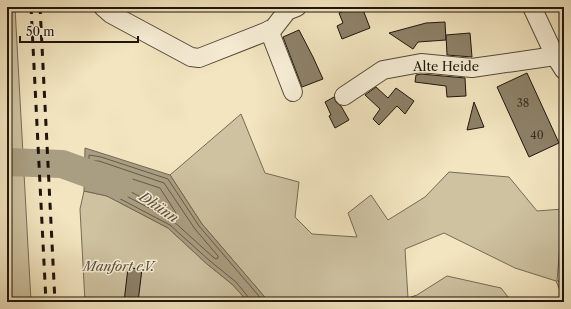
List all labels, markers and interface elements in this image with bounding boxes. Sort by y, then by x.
scale bar [20,18,138,44]
text: 50 m [26,24,55,39]
street label: Alte Heide [412,58,479,74]
house number: 38 [517,96,529,110]
house number: 40 [530,128,544,142]
water label: Dhünn [135,187,182,227]
park label: Manfort e.V. [81,258,157,274]

